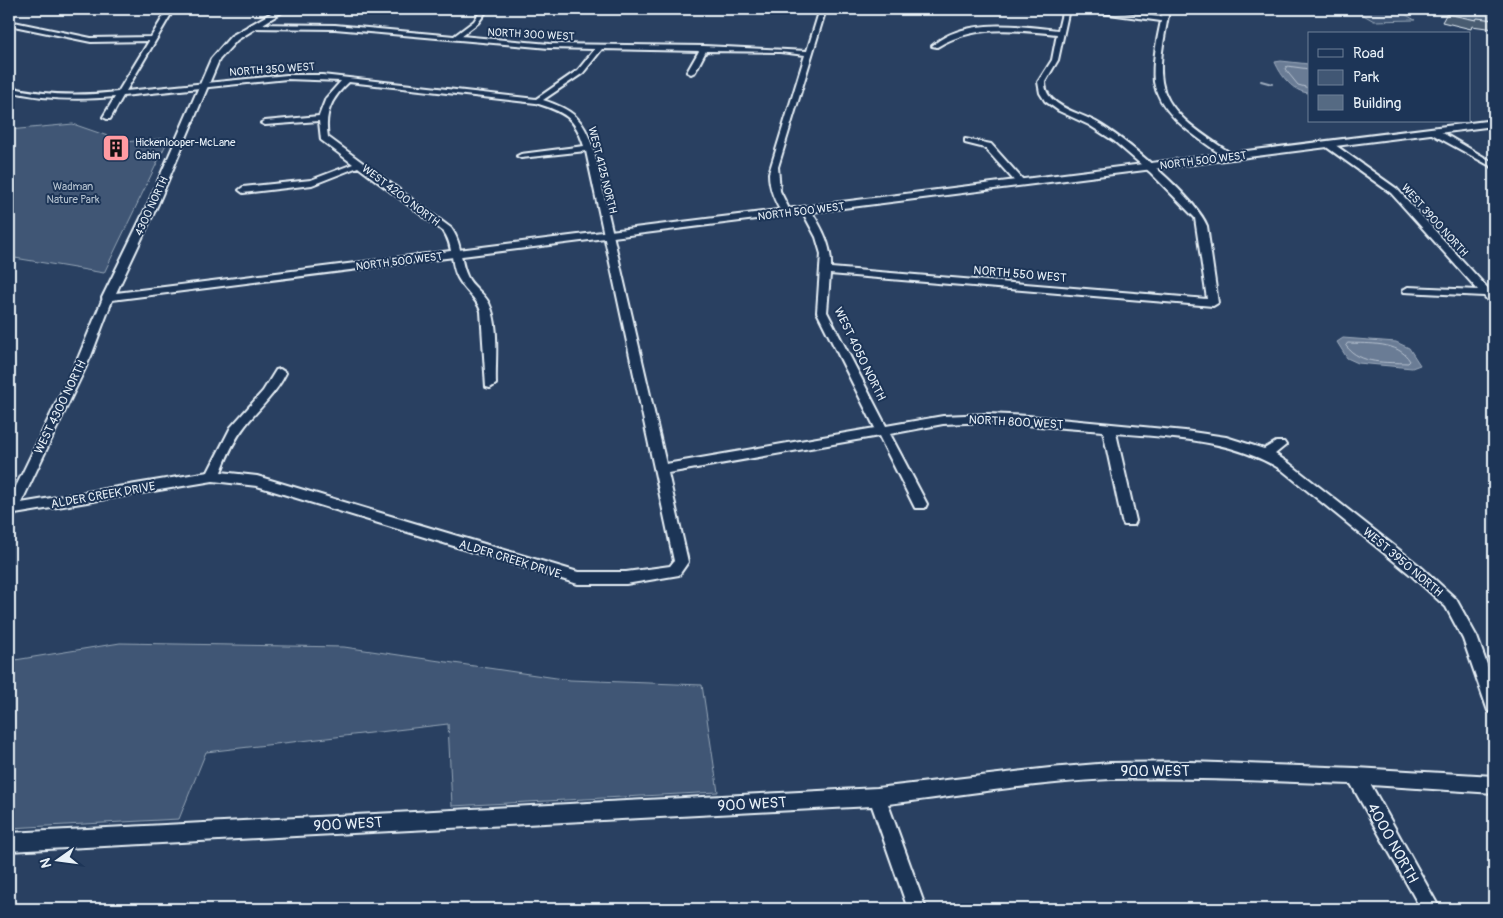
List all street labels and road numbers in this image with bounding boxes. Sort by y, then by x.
street label: NORTH 300 WEST [487,26,575,43]
street label: NORTH 350 WEST [229,60,315,79]
street label: WEST 4125 NORTH [585,125,620,215]
street label: NORTH 500 WEST [1159,149,1247,172]
street label: WEST 4200 NORTH [359,162,442,229]
street label: 4300 NORTH [132,175,171,238]
street label: WEST 3900 NORTH [1399,181,1471,259]
street label: NORTH 500 WEST [757,200,845,223]
street label: NORTH 500 WEST [355,250,443,273]
street label: NORTH 550 WEST [973,263,1068,286]
street label: WEST 4050 NORTH [830,305,889,404]
street label: WEST 4300 NORTH [31,358,90,456]
street label: NORTH 800 WEST [968,413,1064,432]
street label: ALDER CREEK DRIVE [50,479,157,512]
street label: WEST 3950 NORTH [1360,525,1446,600]
street label: ALDER CREEK DRIVE [457,537,563,582]
street label: 900 WEST [1120,762,1190,781]
street label: 900 WEST [717,793,787,816]
street label: 4000 NORTH [1363,800,1422,887]
street label: 900 WEST [313,813,383,836]

